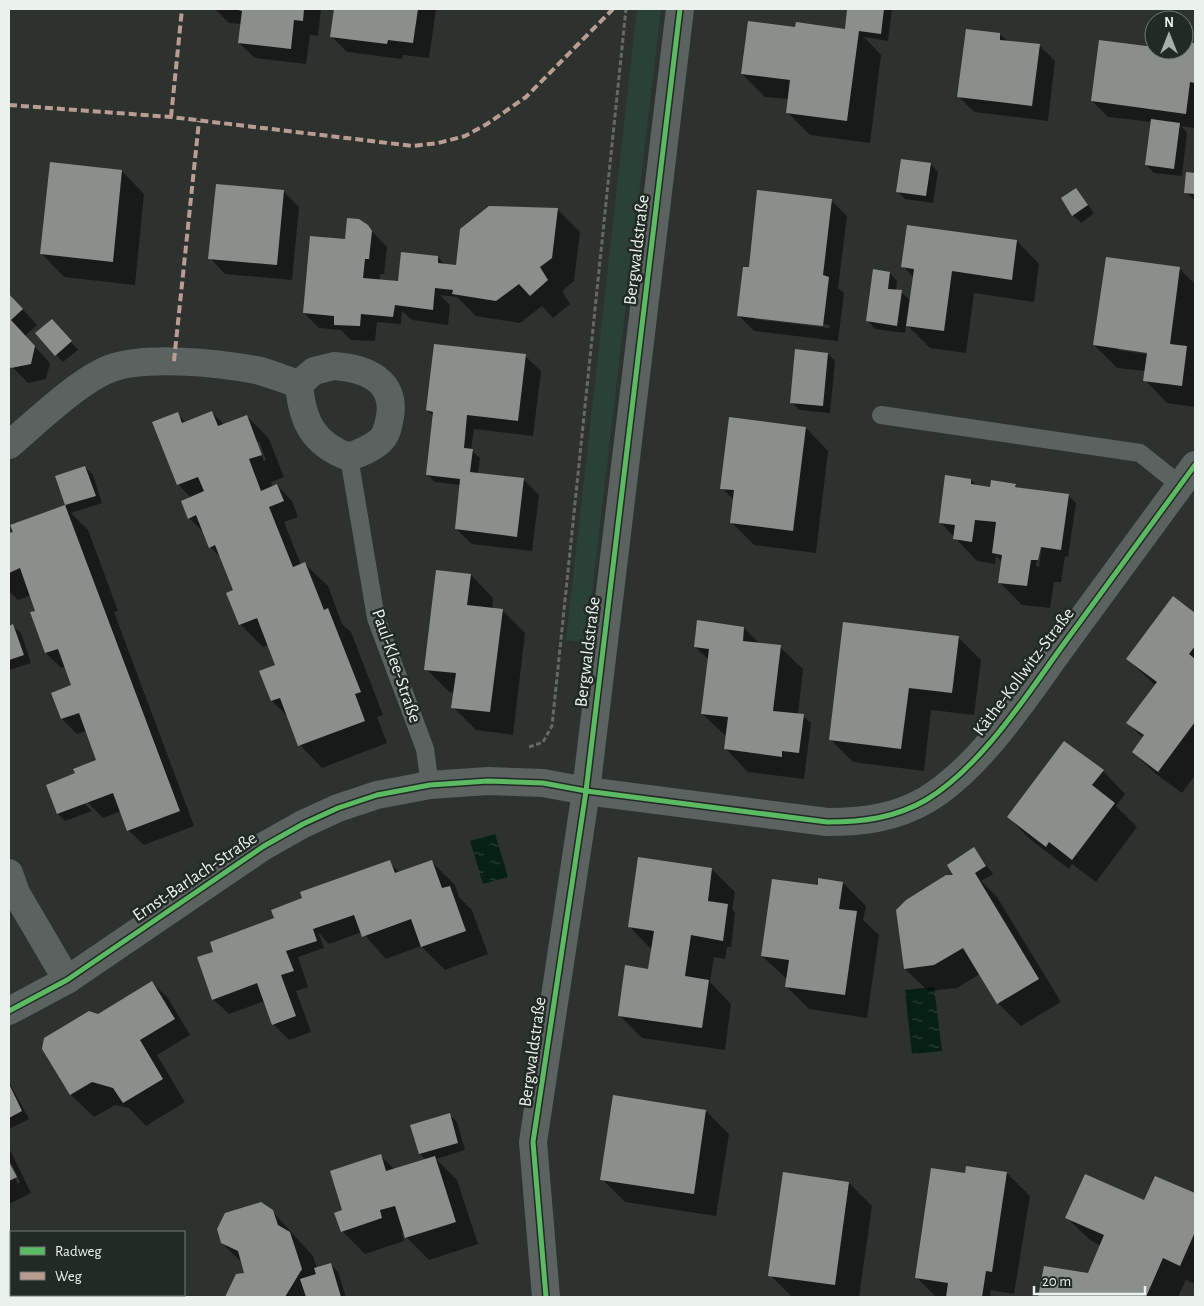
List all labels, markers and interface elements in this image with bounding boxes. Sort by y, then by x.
north arrow [1144,10,1194,60]
text: N [1164,16,1174,30]
street label: Bergwaldstraße [621,194,653,306]
street label: Bergwaldstraße [572,596,604,708]
street label: Käthe-Kollwitz-Straße [970,605,1078,739]
street label: Paul-Klee-Straße [368,607,424,725]
street label: Ernst-Barlach-Straße [130,829,260,925]
street label: Bergwaldstraße [516,996,550,1108]
legend [10,1231,185,1296]
text: Radweg [55,1244,102,1259]
scale bar [1034,1264,1145,1296]
text: Weg [55,1269,83,1284]
text: 20 m [1042,1274,1071,1289]

